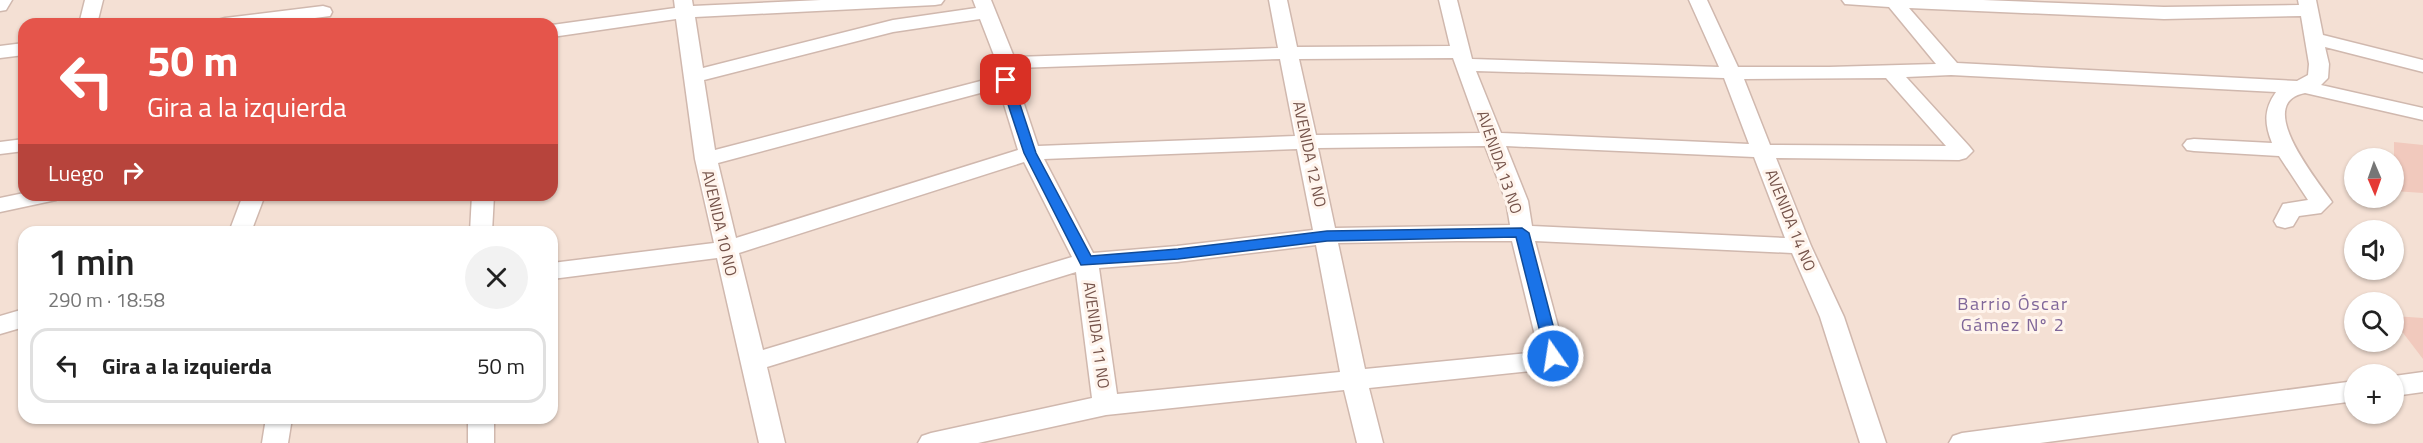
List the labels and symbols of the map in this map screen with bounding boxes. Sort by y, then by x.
pin [980,54,1031,105]
street label: AVENIDA 12 NO [1287,99,1333,209]
street label: AVENIDA 13 NO [1471,107,1529,217]
north arrow [2344,148,2404,208]
street label: AVENIDA 14 NO [1760,165,1822,275]
street label: AVENIDA 10 NO [696,168,744,278]
street label: AVENIDA 11 NO [1078,280,1116,390]
district label: Barrio Óscar Gámez Nº 2 [1957,290,2069,338]
position arrow [1521,324,1585,388]

